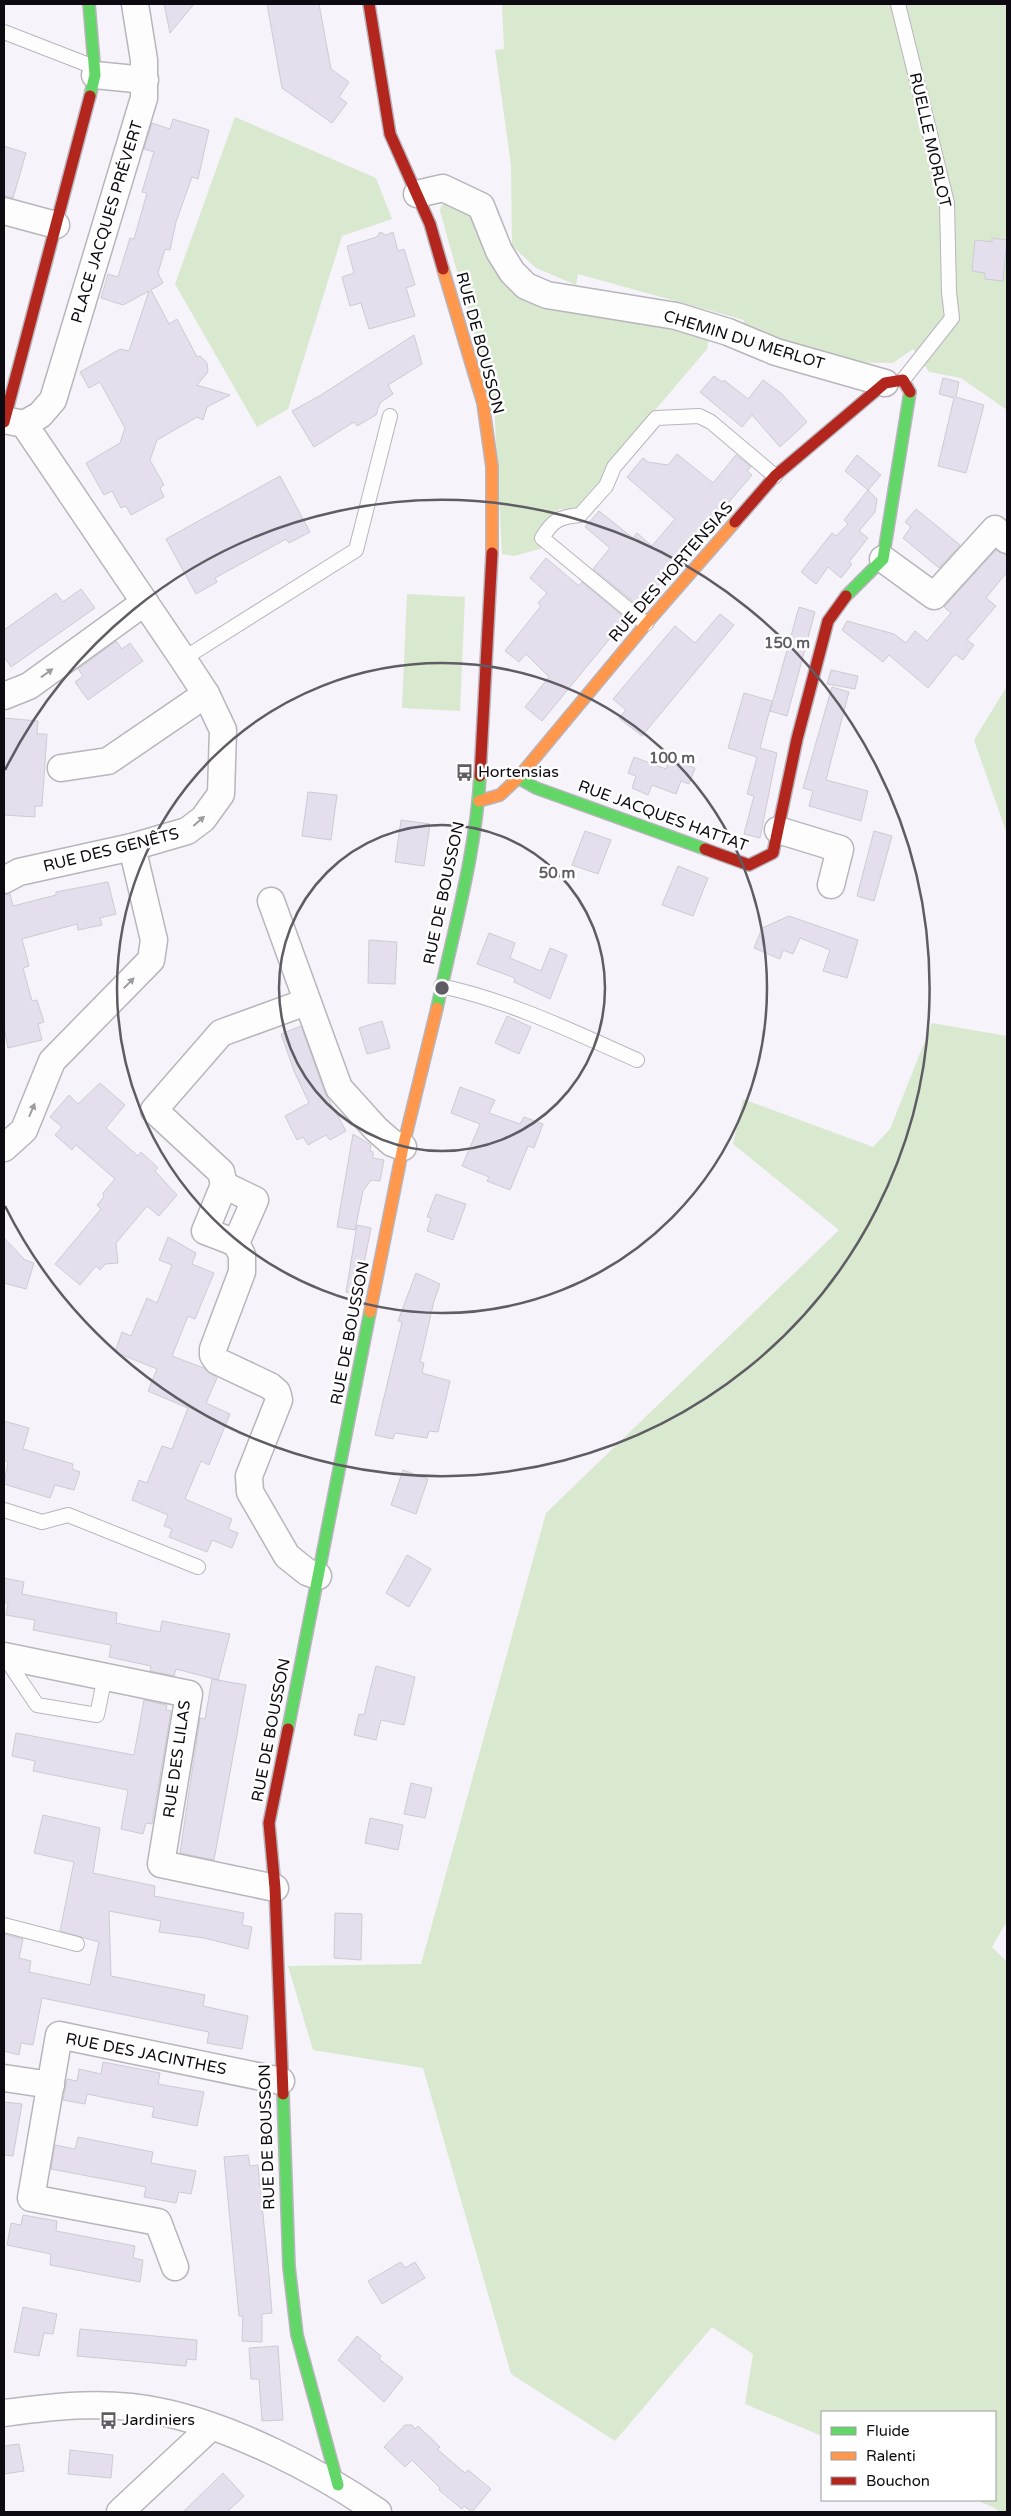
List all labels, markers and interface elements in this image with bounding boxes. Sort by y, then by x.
street label: RUELLE MORLOT [905,71,955,210]
street label: PLACE JACQUES PRÉVERT [67,118,147,326]
street label: RUE DE BOUSSON [451,270,509,416]
street label: CHEMIN DU MERLOT [661,306,827,374]
street label: RUE DES HORTENSIAS [605,498,738,646]
text: 150 m [764,634,810,652]
one-way arrow [40,668,53,678]
text: 100 m [649,749,695,767]
bus stop icon: Hortensias [454,762,474,782]
place label: Hortensias [478,762,559,782]
street label: RUE JACQUES HATTAT [575,776,751,856]
one-way arrow [193,815,205,827]
street label: RUE DE BOUSSON [419,819,469,967]
street label: RUE DES GENÊTS [41,823,181,877]
text: 50 m [539,864,575,882]
one-way arrow [123,978,135,990]
centre of rings [433,979,451,997]
one-way arrow [29,1103,37,1117]
street label: RUE DE BOUSSON [326,1259,374,1407]
street label: RUE DE BOUSSON [247,1656,295,1804]
street label: RUE DES LILAS [159,1699,195,1819]
street label: RUE DES JACINTHES [64,2029,228,2079]
street label: RUE DE BOUSSON [254,2064,280,2210]
bus stop icon: Jardiniers [98,2410,118,2430]
place label: Jardiniers [122,2410,195,2430]
legend [821,2411,996,2501]
text: Fluide [866,2422,910,2440]
text: Ralenti [866,2447,916,2465]
text: Bouchon [866,2472,930,2490]

